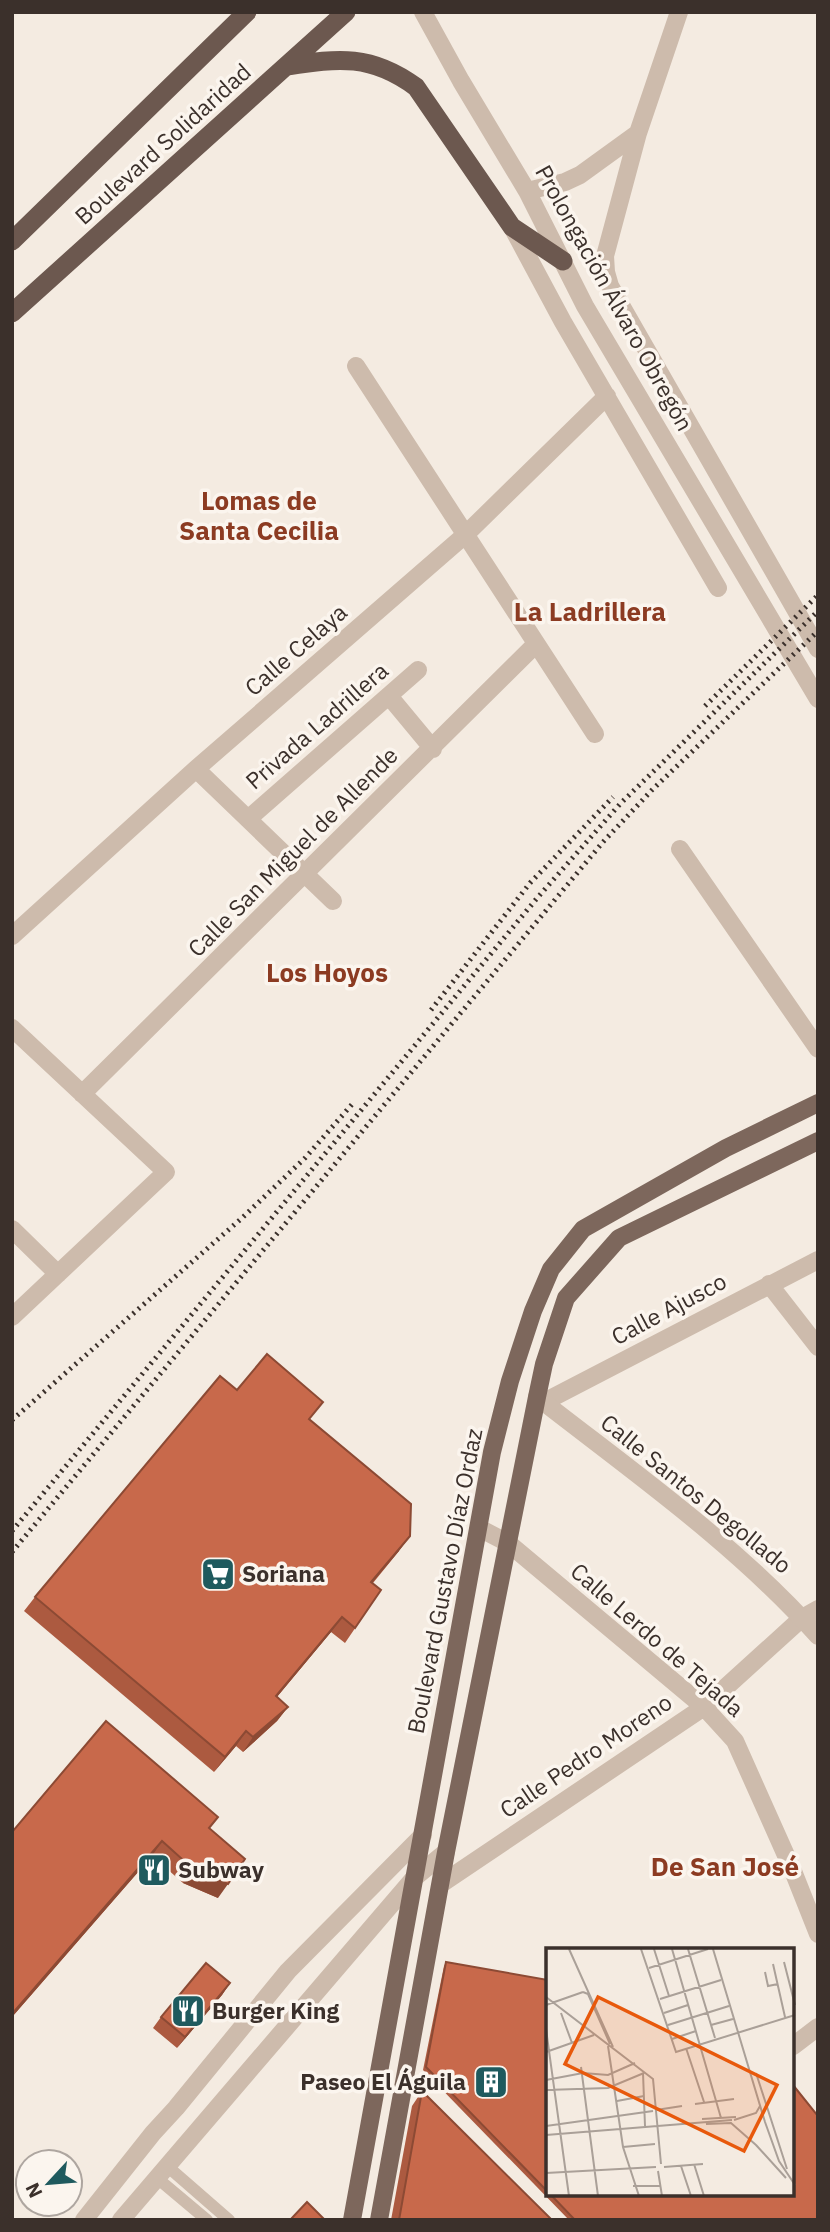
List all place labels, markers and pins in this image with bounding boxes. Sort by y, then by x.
supermarket icon: Soriana [199,1555,237,1593]
place label: Soriana [242,1558,325,1588]
restaurant icon: Subway [135,1851,173,1889]
place label: Subway [178,1854,265,1884]
restaurant icon: Burger King [169,1992,207,2030]
place label: Burger King [212,1995,340,2025]
building icon: Paseo El Águila [472,2063,510,2101]
place label: Paseo El Águila [300,2066,466,2096]

